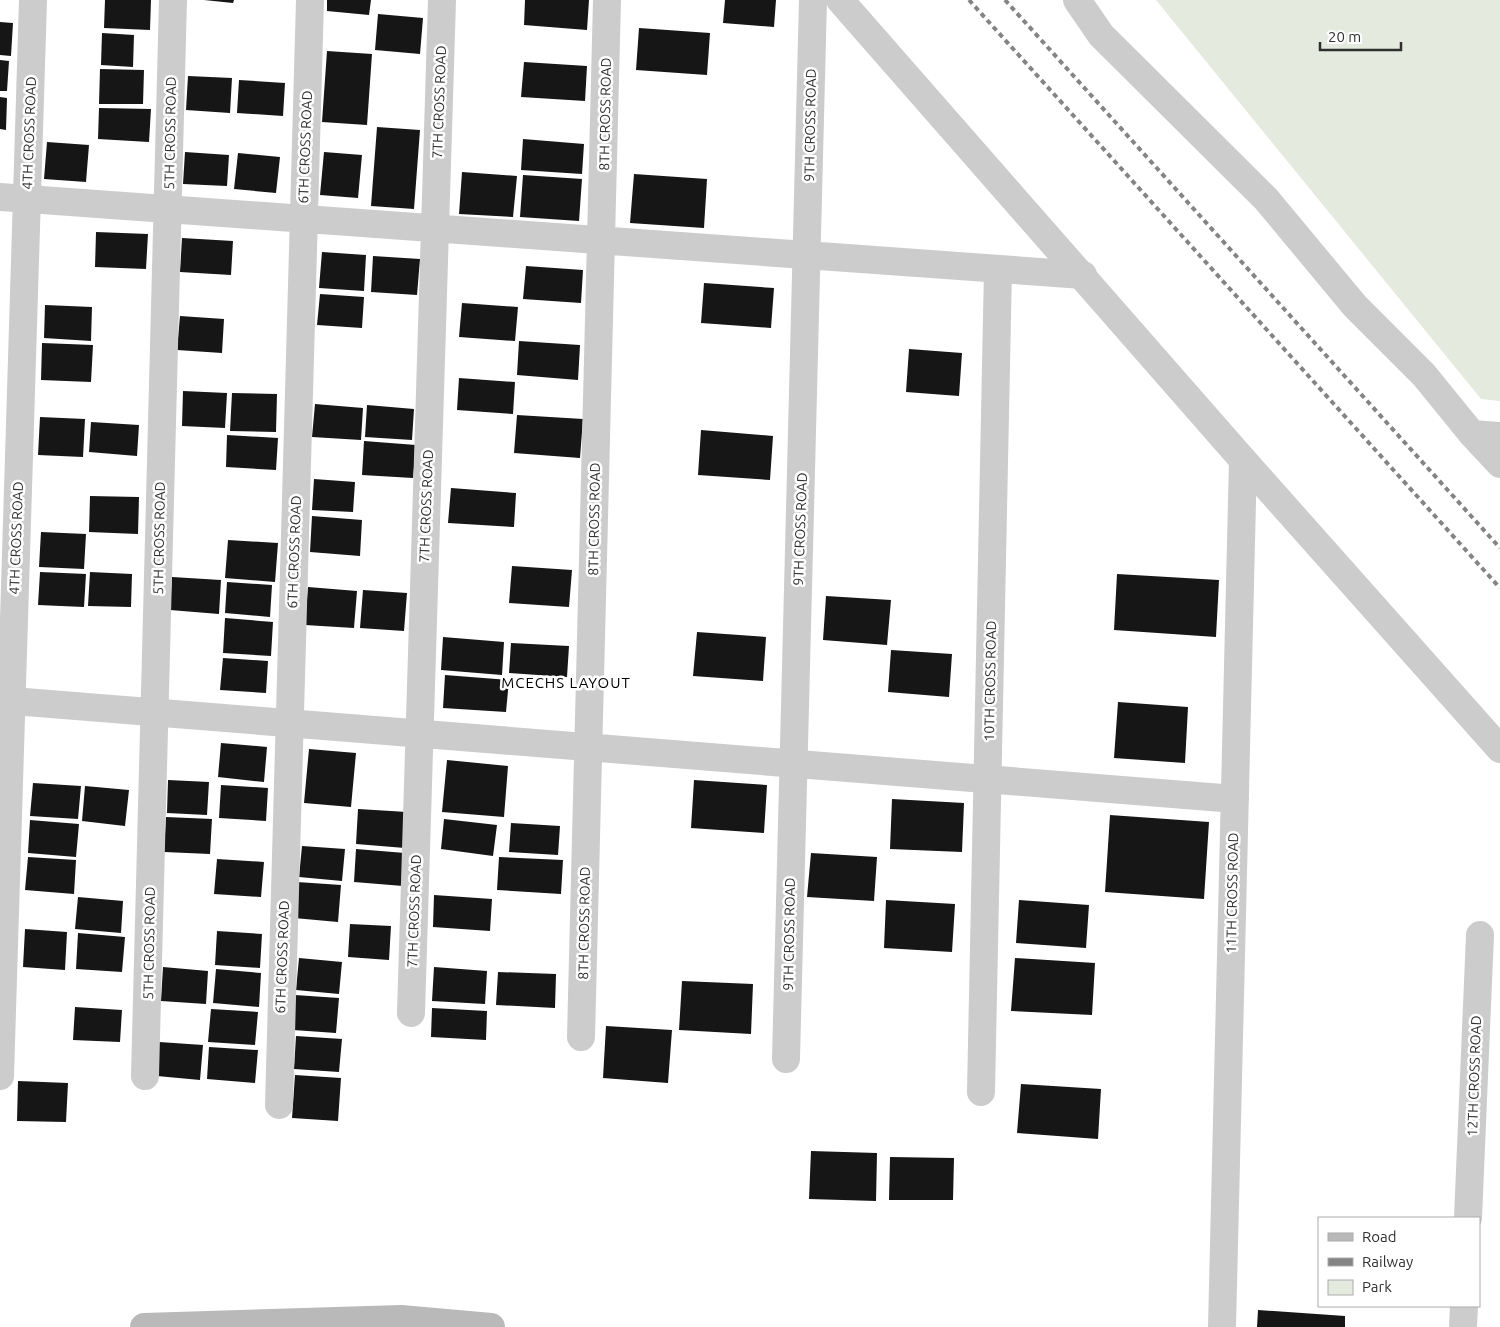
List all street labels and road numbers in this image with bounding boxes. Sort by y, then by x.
street label: 7TH CROSS ROAD [429,45,449,159]
street label: 8TH CROSS ROAD [596,57,614,171]
street label: 9TH CROSS ROAD [801,68,819,182]
street label: 4TH CROSS ROAD [19,76,39,190]
street label: 5TH CROSS ROAD [161,76,179,190]
street label: 6TH CROSS ROAD [295,90,315,204]
street label: 7TH CROSS ROAD [416,449,436,563]
street label: 8TH CROSS ROAD [585,462,603,576]
street label: 9TH CROSS ROAD [790,472,810,586]
street label: 4TH CROSS ROAD [6,481,26,595]
street label: 5TH CROSS ROAD [150,481,168,595]
street label: 6TH CROSS ROAD [284,495,304,609]
street label: 10TH CROSS ROAD [981,620,999,742]
street label: 11TH CROSS ROAD [1223,832,1241,954]
street label: 7TH CROSS ROAD [404,854,424,968]
street label: 8TH CROSS ROAD [575,866,593,980]
street label: 9TH CROSS ROAD [780,877,798,991]
street label: 5TH CROSS ROAD [140,886,158,1000]
street label: 6TH CROSS ROAD [272,900,292,1014]
street label: 12TH CROSS ROAD [1464,1015,1484,1137]

